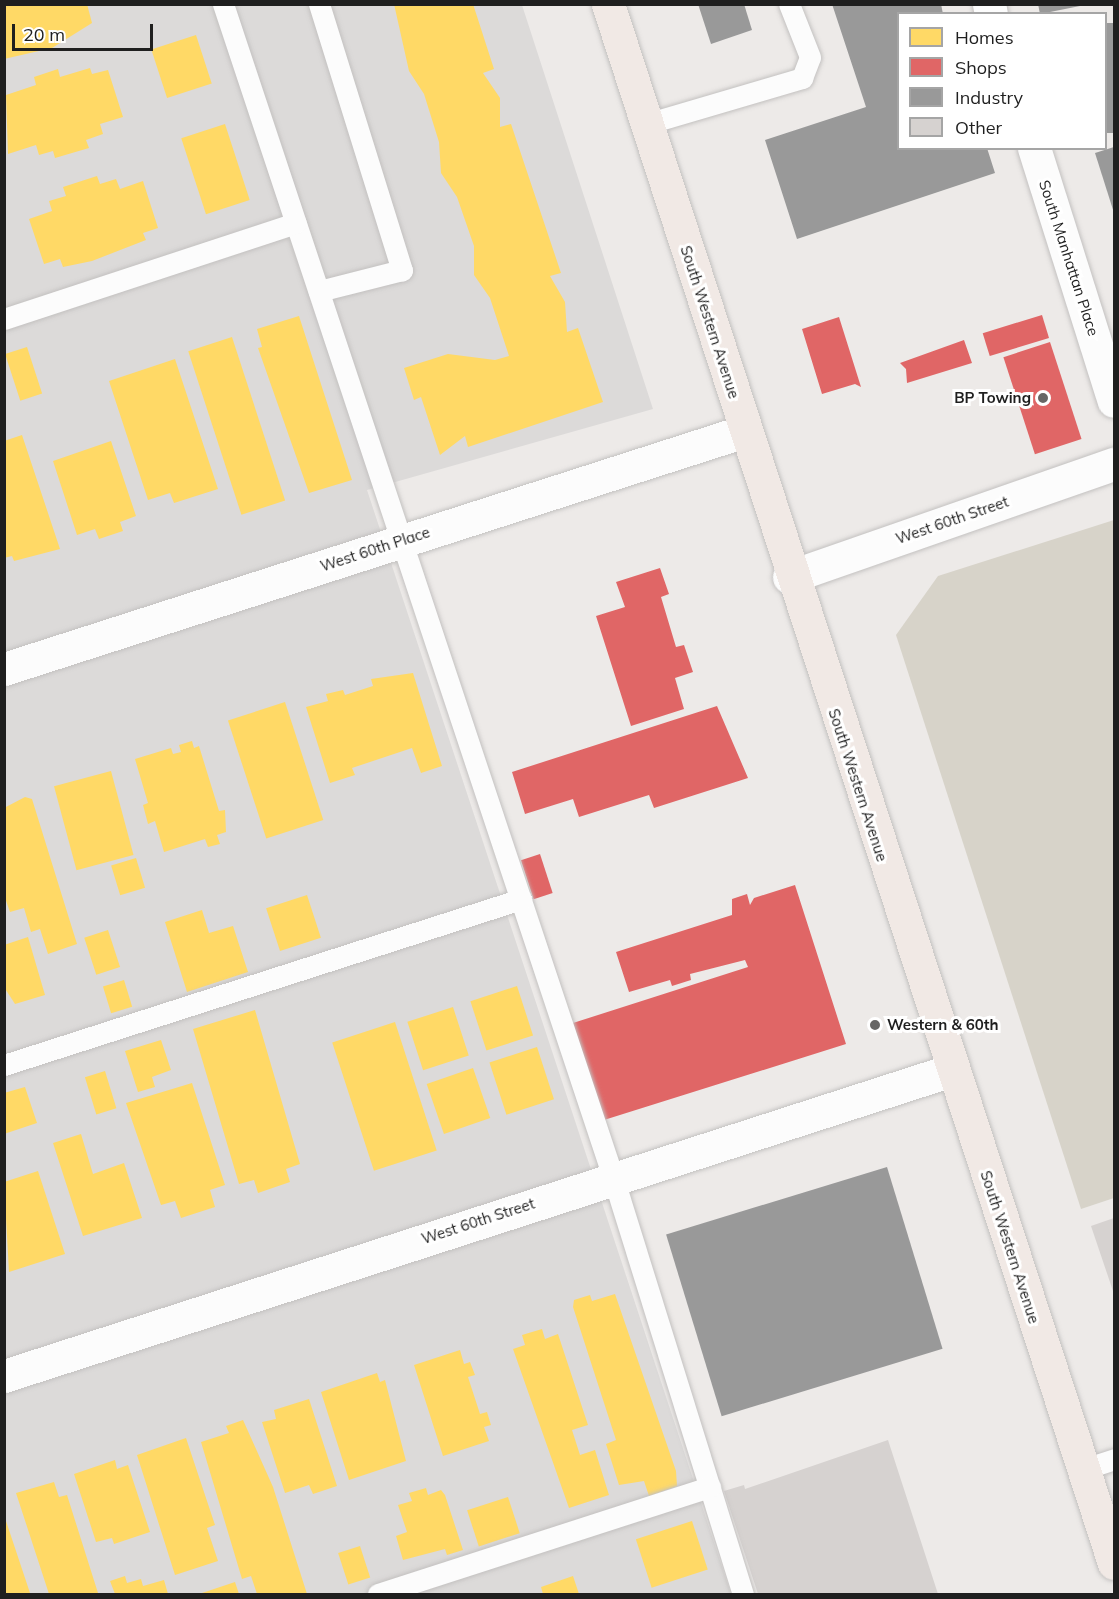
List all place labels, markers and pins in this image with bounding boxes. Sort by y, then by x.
place label: BP Towing [954,389,1031,407]
marker: BP Towing [1036,391,1050,405]
place label: Western & 60th [887,1016,999,1034]
marker: Western & 60th [868,1018,882,1032]

